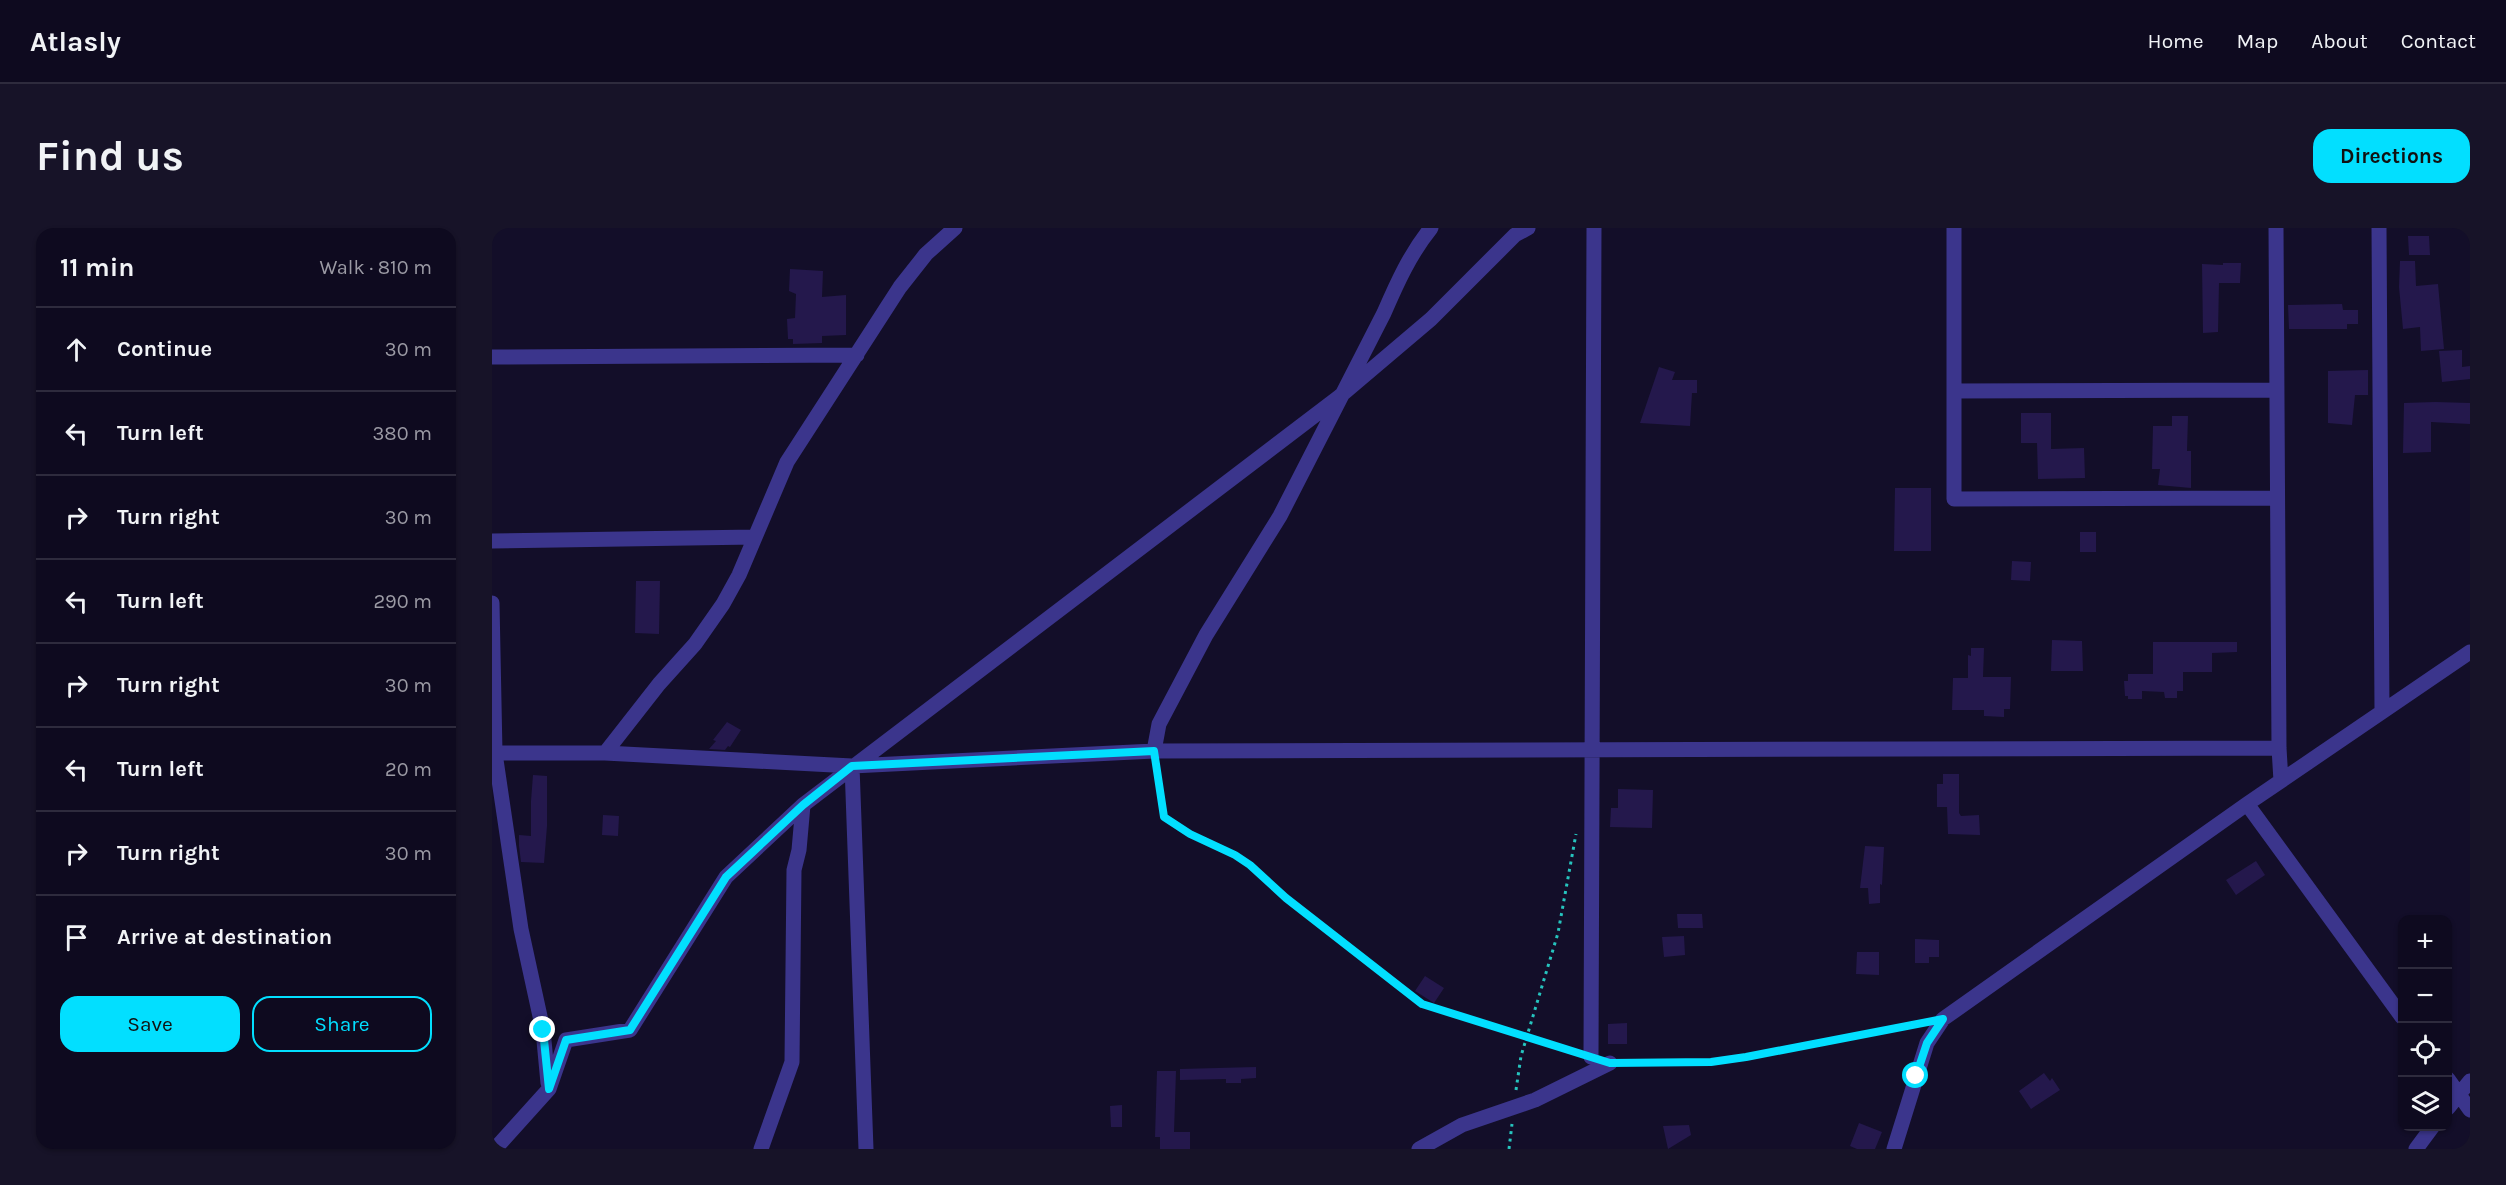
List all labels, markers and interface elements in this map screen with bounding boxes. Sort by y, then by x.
text: Atlasly [30,25,121,58]
text: Home [2148,29,2204,53]
text: Map [2237,29,2278,53]
text: About [2311,29,2368,53]
text: Contact [2401,29,2476,53]
button: Directions [2313,129,2470,183]
text: Find us [36,131,184,181]
text: 11 min [60,252,135,283]
text: Walk · 810 m [320,256,432,279]
icon: ahead [60,333,93,366]
text: Continue [117,336,212,362]
text: 30 m [385,338,432,361]
icon: left [60,417,93,450]
text: Turn left [117,420,204,446]
text: 380 m [373,422,432,445]
icon: right [60,501,93,534]
text: Turn right [117,504,220,530]
text: 30 m [385,506,432,529]
icon: left [60,585,93,618]
text: Turn left [117,588,204,614]
text: 290 m [373,590,432,613]
icon: right [60,669,93,702]
text: Turn right [117,672,220,698]
text: 30 m [385,674,432,697]
icon: left [60,753,93,786]
text: Turn left [117,756,204,782]
text: 20 m [385,758,432,781]
icon: right [60,837,93,870]
text: Turn right [117,840,220,866]
text: 30 m [385,842,432,865]
map controls [2398,915,2452,1131]
button: + [2398,915,2452,969]
icon: arrive [60,921,93,954]
text: Arrive at destination [117,924,332,950]
button: − [2398,969,2452,1023]
button: Save [60,996,240,1052]
button: Share [252,996,432,1052]
route end [529,1016,555,1042]
button: locate [2398,1023,2452,1077]
route start [1902,1062,1928,1088]
button: layers [2398,1077,2452,1131]

